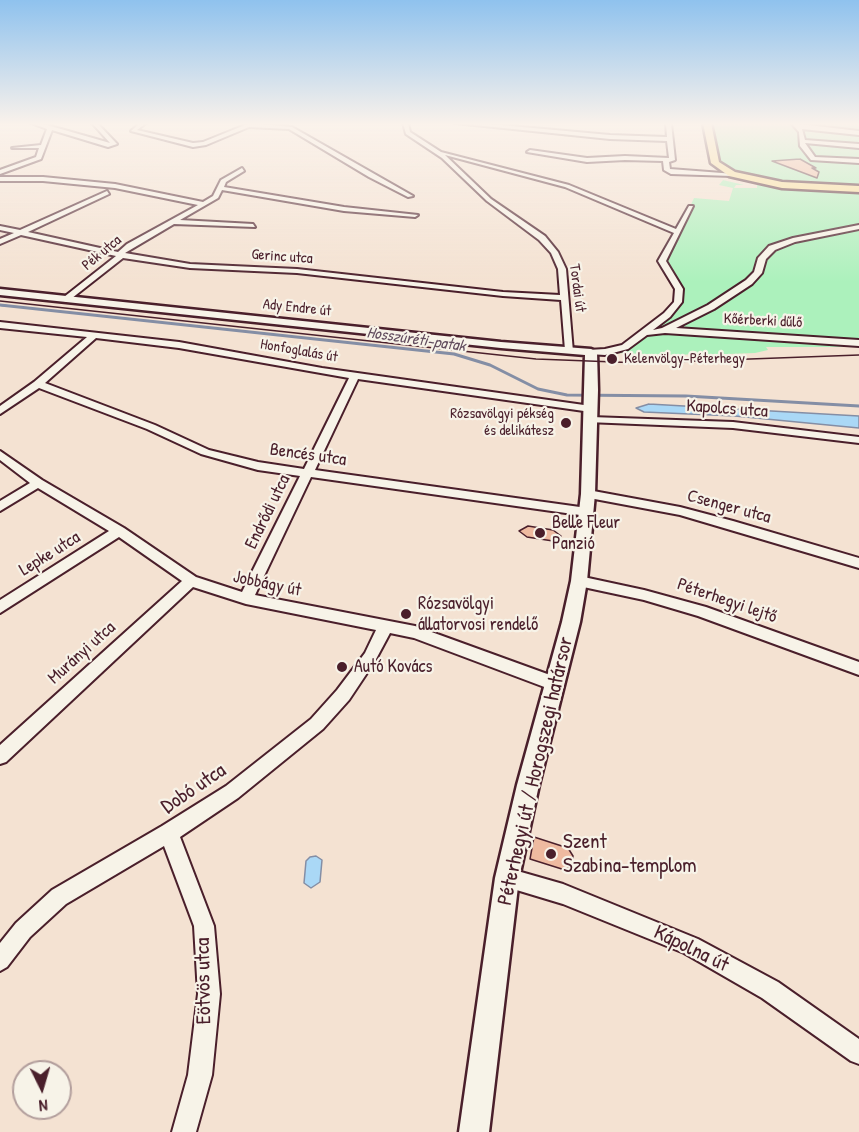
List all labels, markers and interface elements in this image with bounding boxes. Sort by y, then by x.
street label: Pék utca [79,231,125,275]
street label: Gerinc utca [251,246,313,268]
street label: Tordai út [565,263,589,313]
street label: Ady Endre út [262,295,332,321]
street label: Kőérberki dűlő [723,310,803,332]
water label: Hosszúréti-patak [366,324,466,356]
street label: Honfoglalás út [259,335,339,367]
place label: Kelenvölgy-Péterhegy [624,350,745,368]
marker: Kelenvölgy-Péterhegy [605,352,619,366]
street label: Kapolcs utca [685,395,769,423]
place label: Rózsavölgyi pékség és delikátesz [450,405,554,440]
marker: Rózsavölgyi pékség és delikátesz [559,416,573,430]
street label: Bencés utca [268,439,348,471]
street label: Endrődi utca [241,471,295,553]
street label: Csenger utca [685,485,773,529]
place label: Belle Fleur Panzió [552,512,620,554]
marker: Belle Fleur Panzió [533,526,547,540]
street label: Lepke utca [16,527,84,581]
street label: Jobbágy út [231,566,303,602]
street label: Péterhegyi lejtő [674,574,780,628]
place label: Rózsavölgyi állatorvosi rendelő [418,593,538,636]
marker: Rózsavölgyi állatorvosi rendelő [399,607,413,621]
street label: Murányi utca [44,617,120,689]
street label: Péterhegyi út / Horogszegi határsor [493,634,579,908]
place label: Autó Kovács [354,656,432,678]
marker: Autó Kovács [335,660,349,674]
street label: Dobó utca [157,758,231,820]
place label: Szent Szabina-templom [563,829,697,879]
marker: Szent Szabina-templom [544,847,558,861]
street label: Kápolna út [649,920,733,978]
street label: Eötvös utca [191,937,217,1025]
north arrow [12,1060,72,1120]
text: N [38,1095,49,1117]

